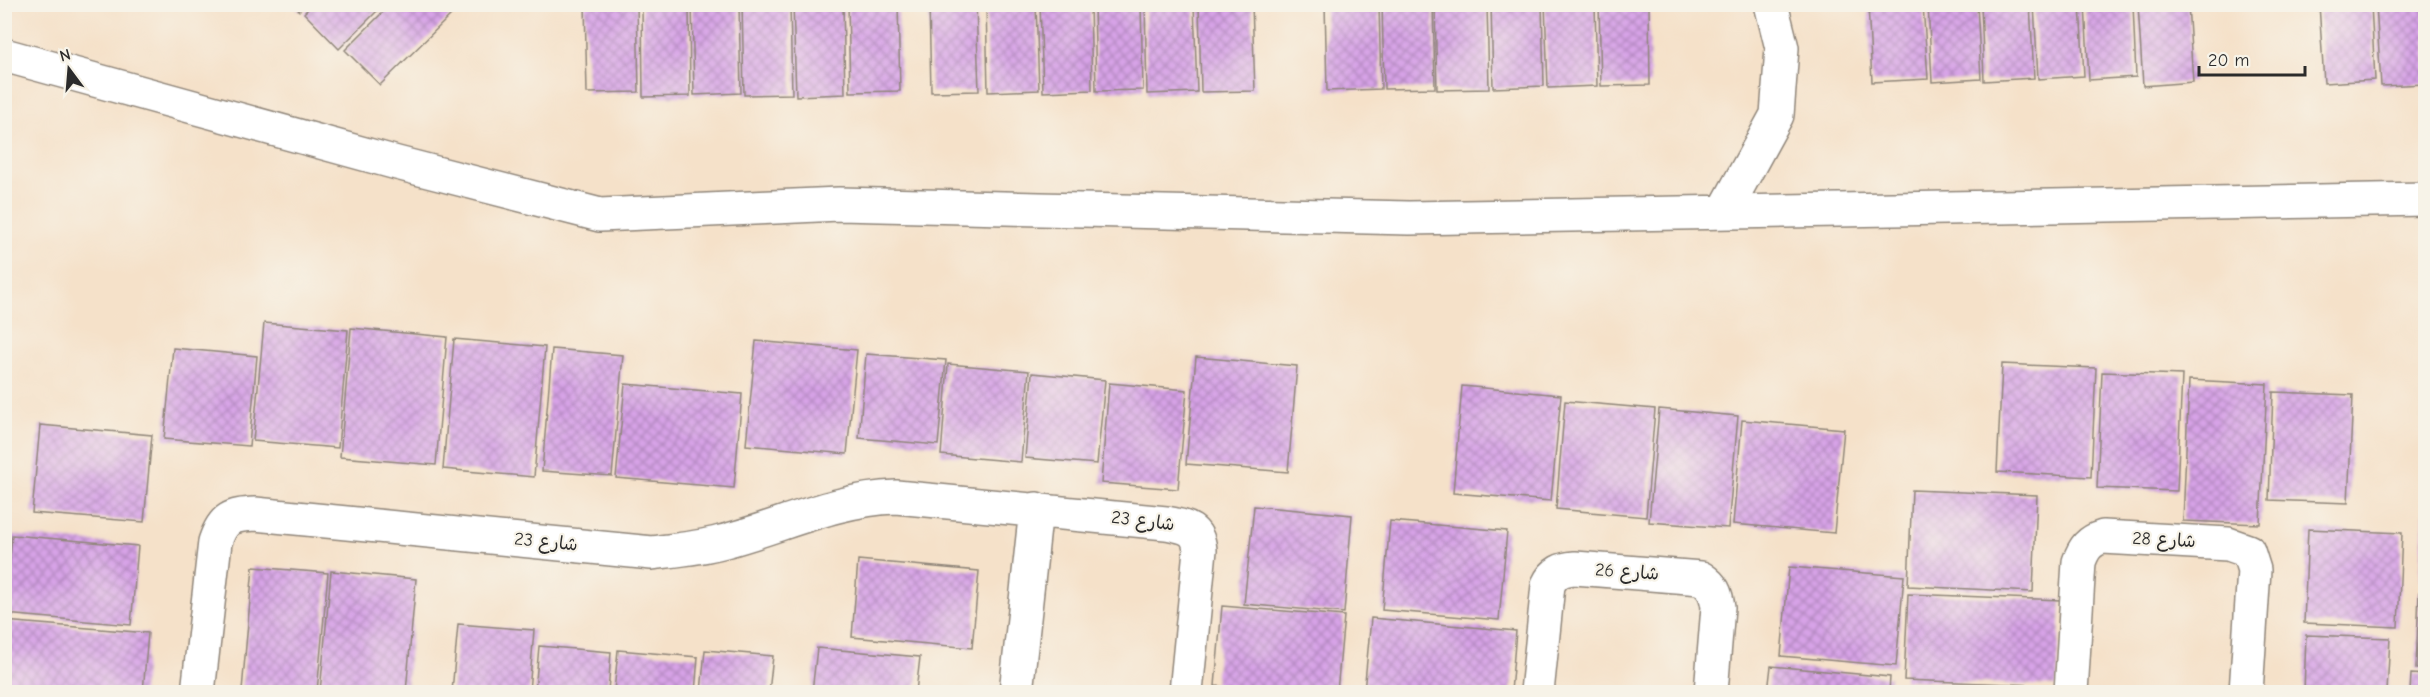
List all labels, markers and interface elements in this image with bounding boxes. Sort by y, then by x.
north arrow [39,39,99,99]
scale bar [2199,39,2306,77]
text: N [58,45,73,66]
text: 20 m [2208,50,2249,71]
street label: شارع 23 [1110,507,1176,536]
street label: شارع 23 [513,528,579,557]
street label: شارع 28 [2132,528,2196,553]
street label: شارع 26 [1594,559,1660,586]

